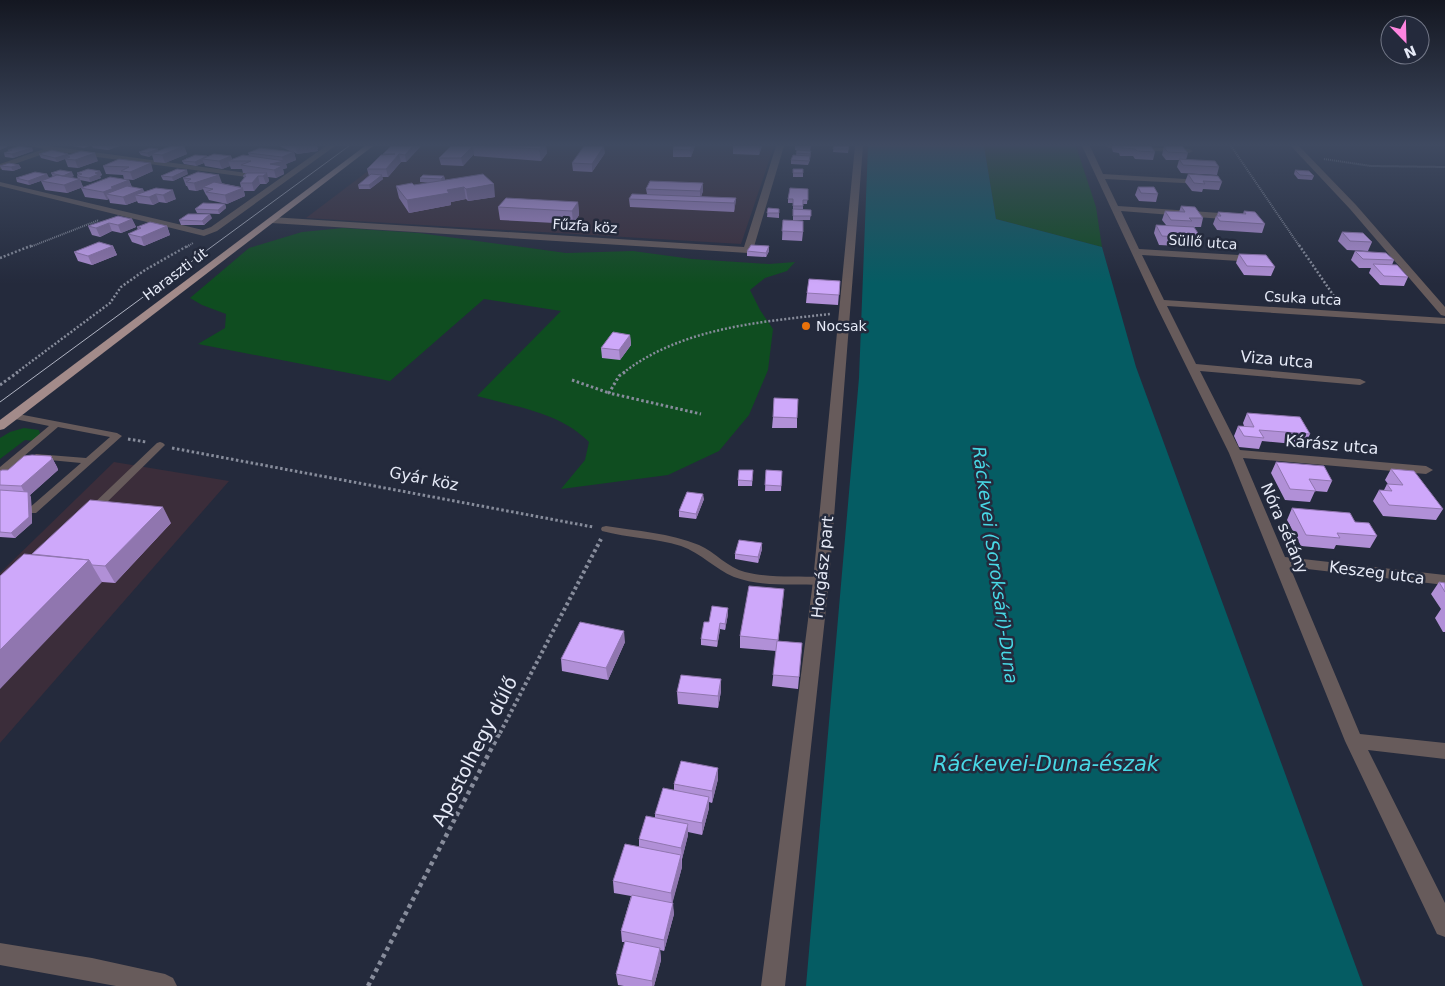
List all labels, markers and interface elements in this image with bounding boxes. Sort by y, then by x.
north arrow [1380,15,1430,65]
text: N [1402,42,1419,62]
street label: Fűzfa köz [552,216,618,236]
street label: Süllő utca [1168,232,1238,252]
street label: Haraszti út [140,244,211,303]
street label: Csuka utca [1264,288,1342,308]
place label: Nocsak [816,318,868,334]
marker: Nocsak [800,320,812,332]
street label: Viza utca [1240,347,1314,372]
street label: Kárász utca [1285,431,1379,458]
water label: Ráckevei (Soroksári)-Duna [968,445,1023,685]
street label: Gyár köz [388,462,460,495]
street label: Nóra sétány [1257,480,1312,577]
street label: Horgász part [808,515,837,619]
street label: Keszeg utca [1328,557,1426,588]
street label: Apostolhegy dűlő [427,672,521,830]
water label: Ráckevei-Duna-észak [933,752,1160,776]

